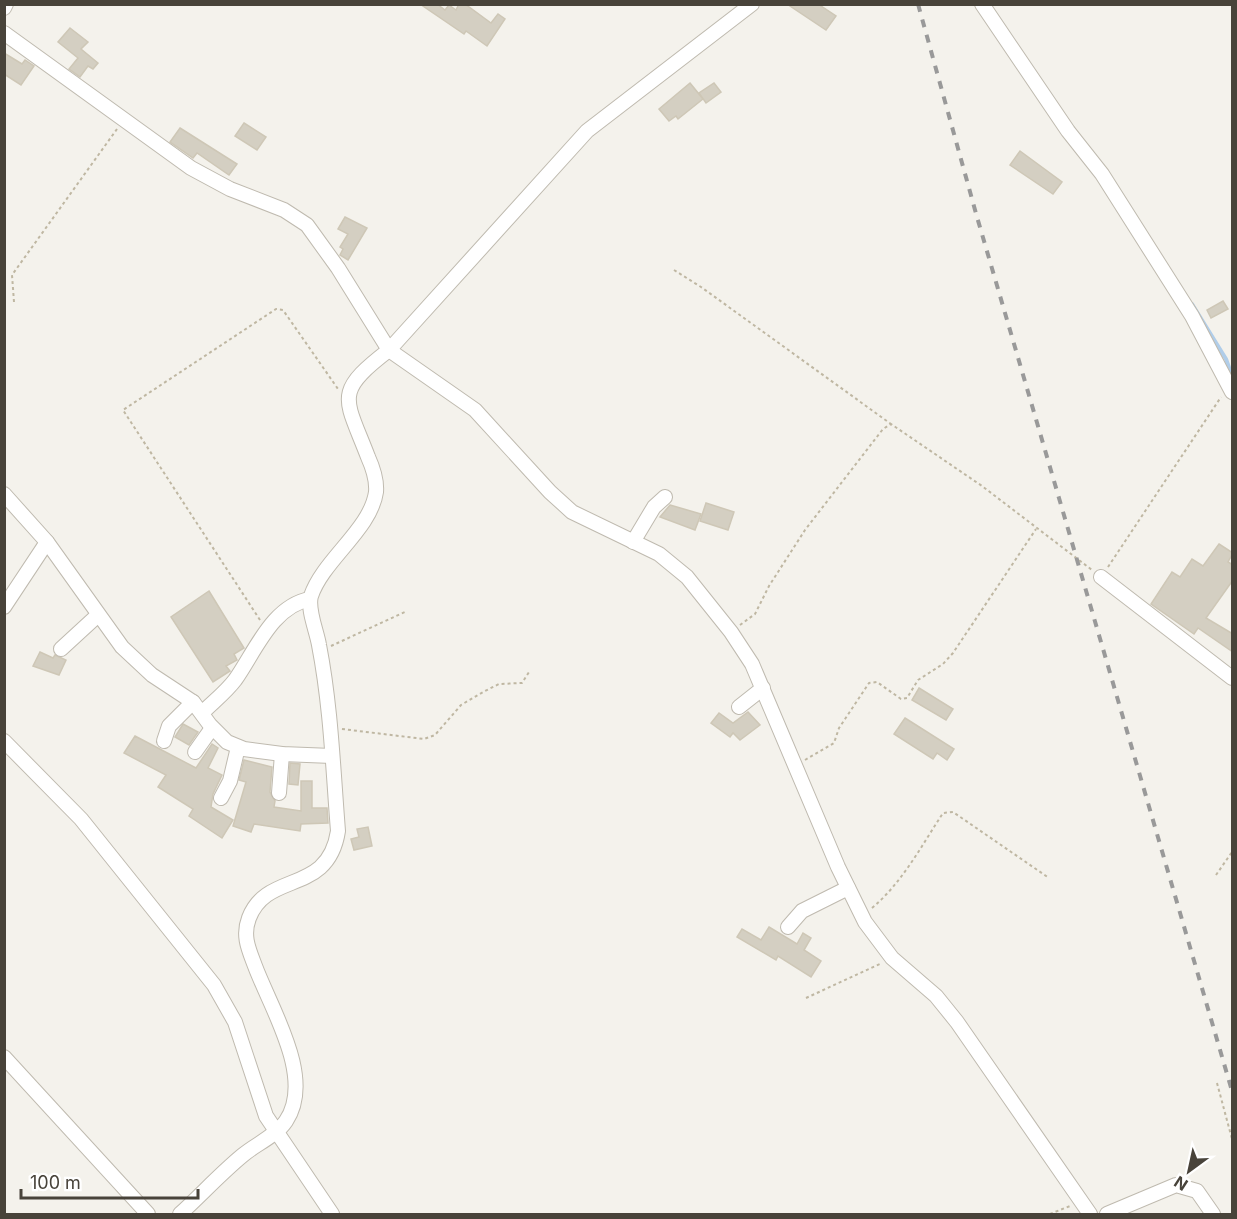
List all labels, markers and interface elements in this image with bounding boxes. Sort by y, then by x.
north arrow [1159,1141,1219,1201]
scale bar [21,1162,198,1200]
text: 100 m [30,1172,81,1193]
text: N [1170,1172,1191,1195]

